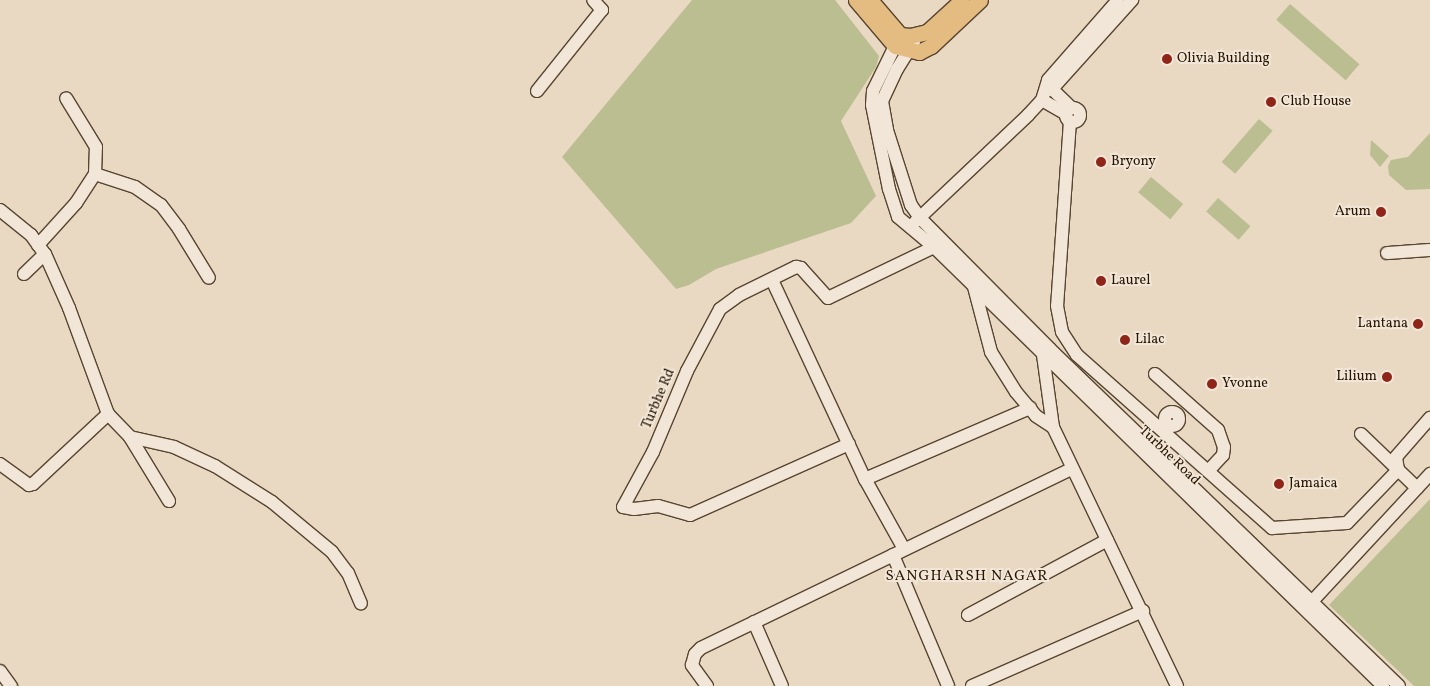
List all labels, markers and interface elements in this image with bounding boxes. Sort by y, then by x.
place label: Olivia Building [1177,51,1270,67]
marker: Olivia Building [1161,53,1173,65]
place label: Club House [1281,94,1351,110]
marker: Club House [1265,96,1277,108]
place label: Bryony [1111,154,1156,170]
marker: Bryony [1095,156,1107,168]
place label: Arum [1335,204,1371,220]
marker: Arum [1375,206,1387,218]
place label: Laurel [1111,273,1150,289]
marker: Laurel [1095,275,1107,287]
place label: Lantana [1358,316,1408,332]
marker: Lantana [1412,318,1424,330]
place label: Lilac [1135,332,1164,348]
marker: Lilac [1119,334,1131,346]
street label: Turbhe Rd [639,366,679,432]
place label: Lilium [1336,369,1377,385]
marker: Lilium [1381,371,1393,383]
place label: Yvonne [1222,376,1268,392]
marker: Yvonne [1206,378,1218,390]
street label: Turbhe Road [1135,423,1203,489]
place label: Jamaica [1289,476,1337,492]
marker: Jamaica [1273,478,1285,490]
district label: SANGHARSH NAGAR [884,568,1050,586]

